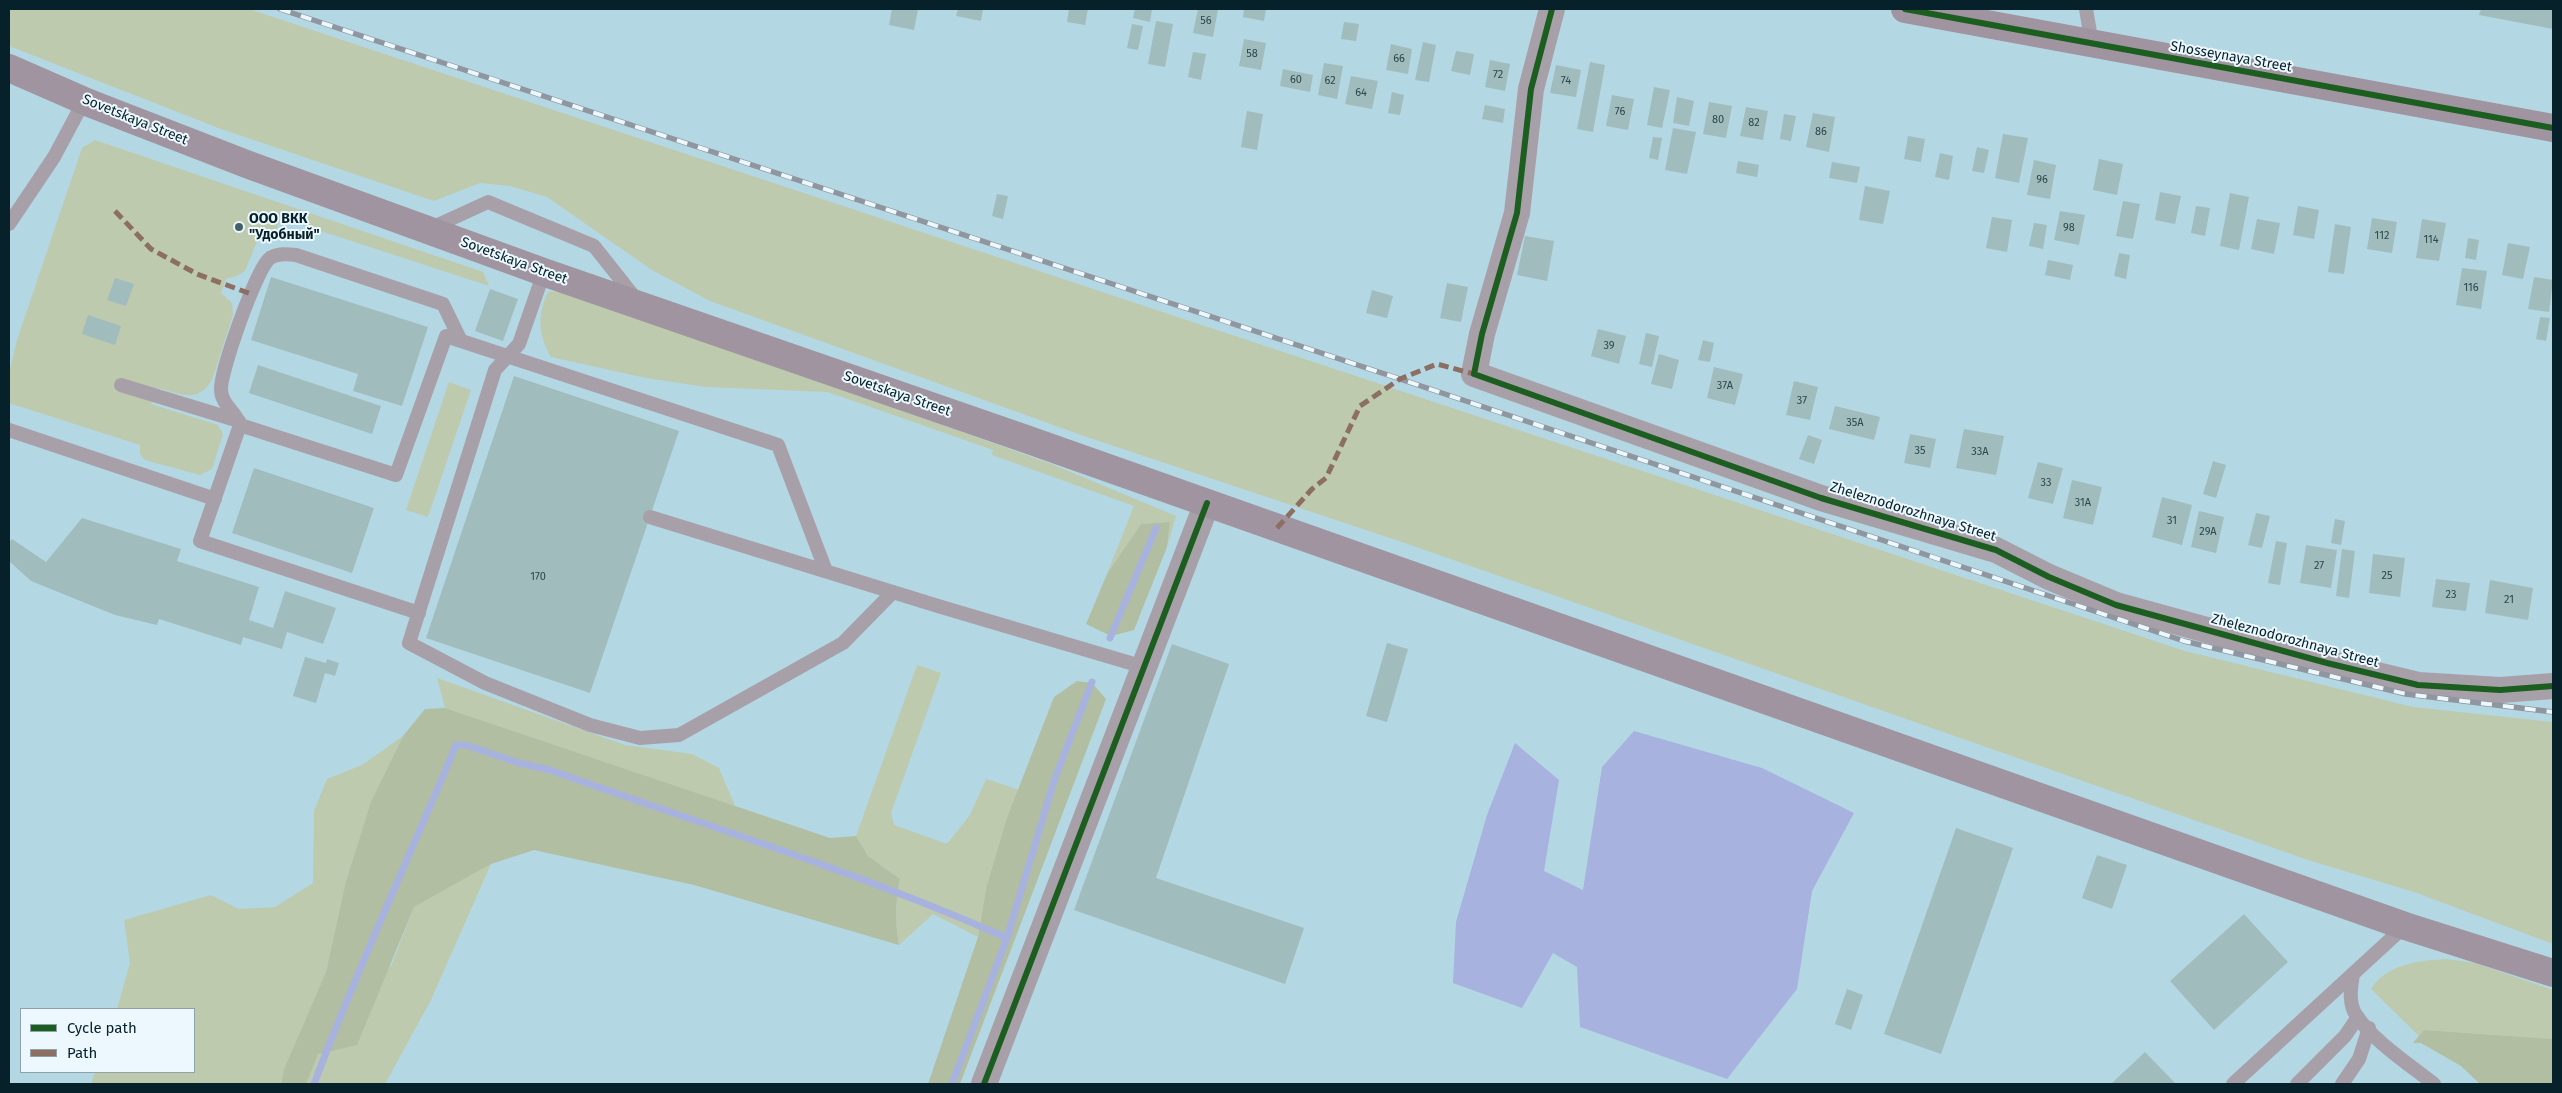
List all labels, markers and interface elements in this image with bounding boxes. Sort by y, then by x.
house number: 56 [1200,14,1212,28]
street label: Shosseynaya Street [2169,38,2293,76]
house number: 58 [1246,47,1258,61]
house number: 66 [1393,52,1405,66]
house number: 72 [1493,68,1503,82]
house number: 60 [1290,73,1302,87]
house number: 62 [1324,74,1336,88]
house number: 74 [1561,74,1571,88]
house number: 64 [1355,86,1367,100]
street label: Sovetskaya Street [80,91,190,149]
house number: 76 [1615,105,1625,119]
house number: 80 [1712,113,1724,127]
house number: 82 [1748,116,1760,130]
house number: 86 [1815,125,1827,139]
house number: 96 [2036,173,2048,187]
place label: ООО ВКК "Удобный" [249,211,320,243]
marker: ООО ВКК "Удобный" [233,221,245,233]
house number: 98 [2063,221,2075,235]
house number: 112 [2375,229,2389,243]
house number: 114 [2423,233,2439,247]
street label: Sovetskaya Street [458,234,570,288]
house number: 116 [2463,281,2479,295]
house number: 39 [1603,339,1615,353]
street label: Sovetskaya Street [841,368,953,420]
house number: 37А [1717,379,1733,393]
house number: 37 [1797,394,1807,408]
house number: 35А [1846,416,1864,430]
house number: 35 [1915,444,1925,458]
house number: 33А [1971,445,1989,459]
house number: 33 [2041,476,2051,490]
street label: Zheleznodorozhnaya Street [1828,479,1998,545]
house number: 31А [2075,496,2091,510]
house number: 31 [2167,514,2177,528]
house number: 29А [2199,525,2217,539]
house number: 27 [2314,559,2324,573]
house number: 25 [2382,569,2392,583]
house number: 170 [530,570,546,584]
house number: 23 [2446,588,2456,602]
house number: 21 [2504,593,2514,607]
street label: Zheleznodorozhnaya Street [2209,611,2381,671]
legend [20,1008,195,1073]
text: Cycle path [67,1019,137,1037]
text: Path [67,1044,97,1062]

